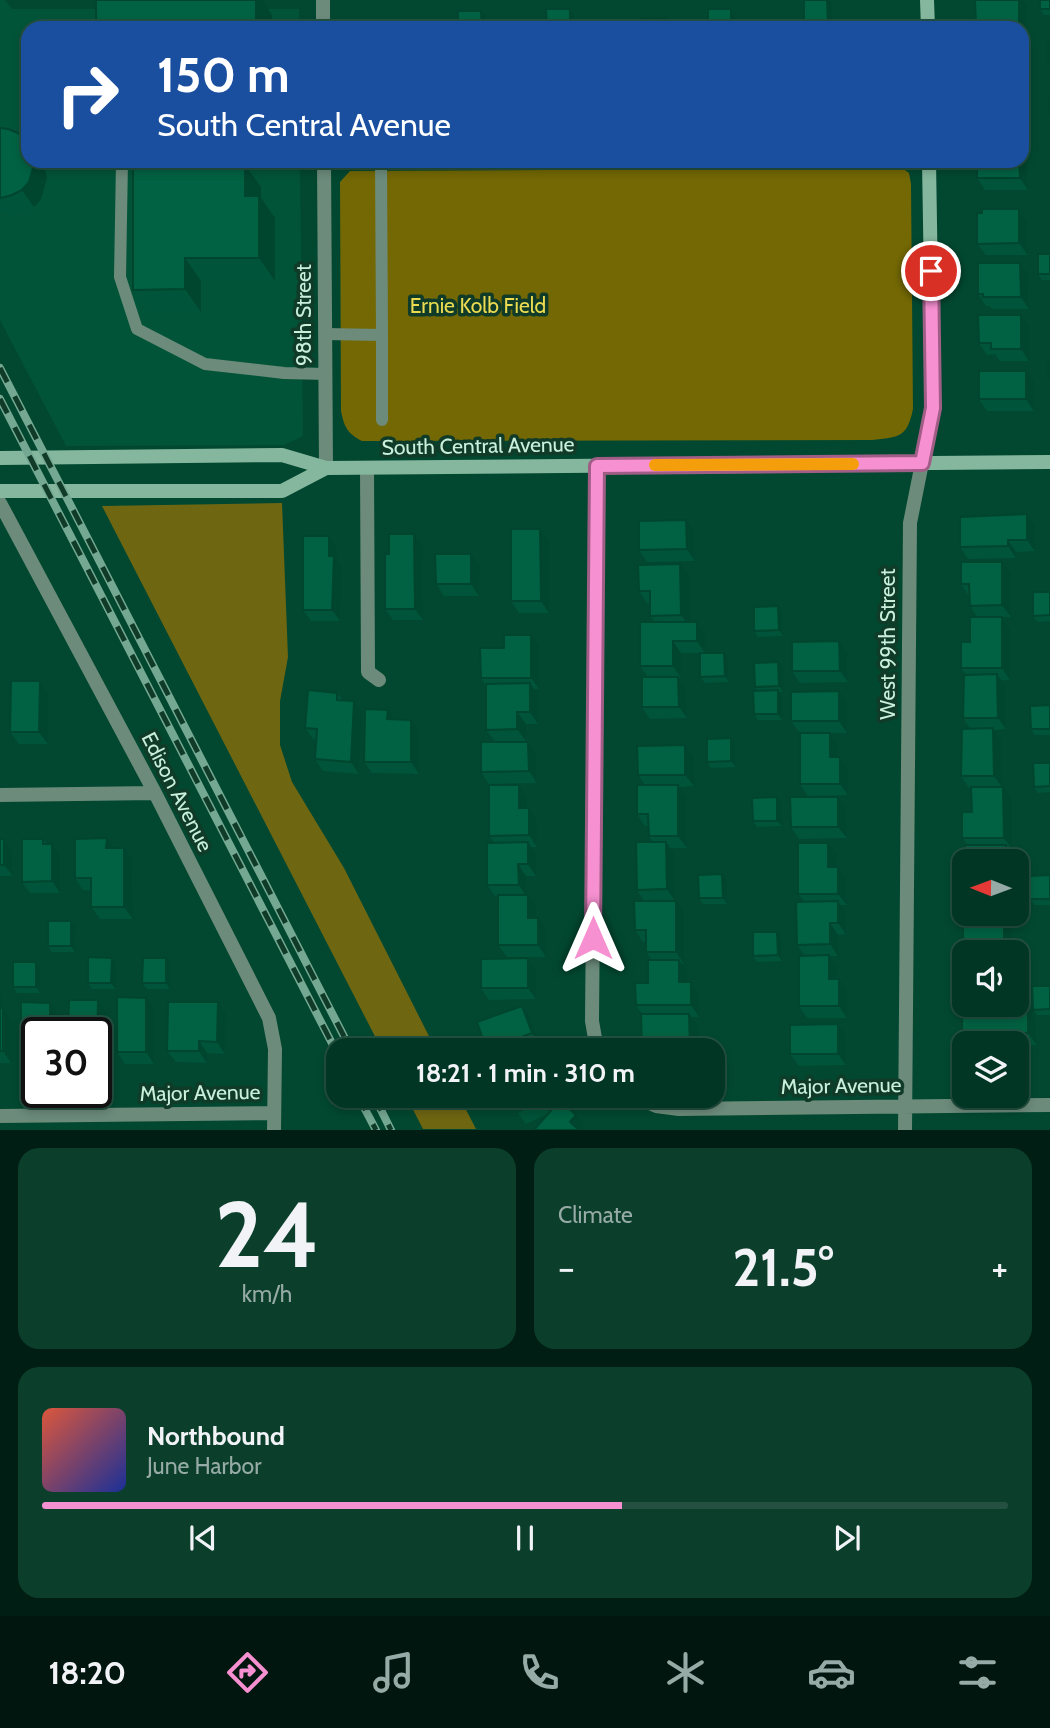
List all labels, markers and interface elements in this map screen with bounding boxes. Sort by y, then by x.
text: 150 m [157,45,290,104]
icon: right [42,49,133,140]
text: South Central Avenue [157,105,451,144]
pin [901,241,961,301]
icon: arrive [912,252,950,290]
street label: 98th Street [291,264,316,366]
park label: Ernie Kolb Field [410,293,546,318]
street label: South Central Avenue [381,431,575,460]
street label: West 99th Street [875,568,900,720]
street label: Edison Avenue [137,728,218,856]
north arrow [952,849,1029,926]
map controls [952,849,1029,1108]
position arrow [556,901,630,975]
button: sound [952,940,1029,1017]
speed limit sign: 30 [21,1017,112,1108]
button: layers [952,1031,1029,1108]
text: 18:21 · 1 min · 310 m [416,1057,635,1089]
street label: Major Avenue [780,1072,902,1100]
street label: Major Avenue [139,1079,261,1107]
text: 24 [215,1179,319,1290]
text: Climate [558,1201,633,1229]
text: 21.5° [732,1236,834,1299]
text: − [558,1244,575,1291]
text: + [991,1244,1008,1291]
text: km/h [242,1280,292,1308]
text: Northbound [147,1420,285,1452]
text: June Harbor [147,1452,261,1480]
icon: previous [184,1519,222,1557]
icon: pause [506,1519,544,1557]
icon: next [828,1519,866,1557]
icon: directions [223,1648,272,1697]
icon: music [369,1648,418,1697]
icon: phone [515,1648,564,1697]
icon: climate [661,1648,710,1697]
icon: car [807,1648,856,1697]
icon: filters [953,1648,1002,1697]
text: 18:20 [48,1653,126,1692]

